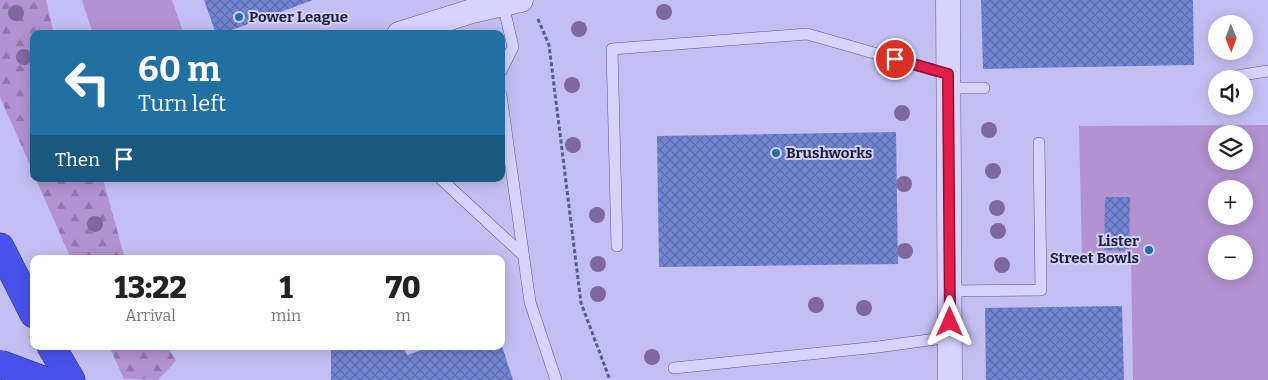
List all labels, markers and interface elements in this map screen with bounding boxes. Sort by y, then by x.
place label: Power League [249,8,348,26]
marker: Power League [233,11,245,23]
north arrow [1208,15,1252,60]
map controls [1208,15,1253,280]
pin [874,38,916,80]
icon: arrive [881,45,909,73]
text: 60 m [138,48,221,90]
icon: left [55,50,120,115]
button: sound [1208,70,1253,115]
text: Turn left [138,90,226,117]
button: layers [1208,125,1253,170]
place label: Brushworks [786,144,872,162]
icon: arrive [110,145,138,173]
marker: Brushworks [770,147,782,159]
text: Then [55,148,100,171]
button: + [1208,180,1253,225]
place label: Lister Street Bowls [1050,232,1139,267]
button: − [1208,235,1253,280]
marker: Lister Street Bowls [1143,244,1155,256]
text: 13:22 [114,270,187,306]
text: 1 [279,270,293,306]
text: 70 [386,270,421,306]
position arrow [923,295,975,347]
text: Arrival [125,306,176,325]
text: min [271,306,301,325]
text: m [395,306,411,325]

